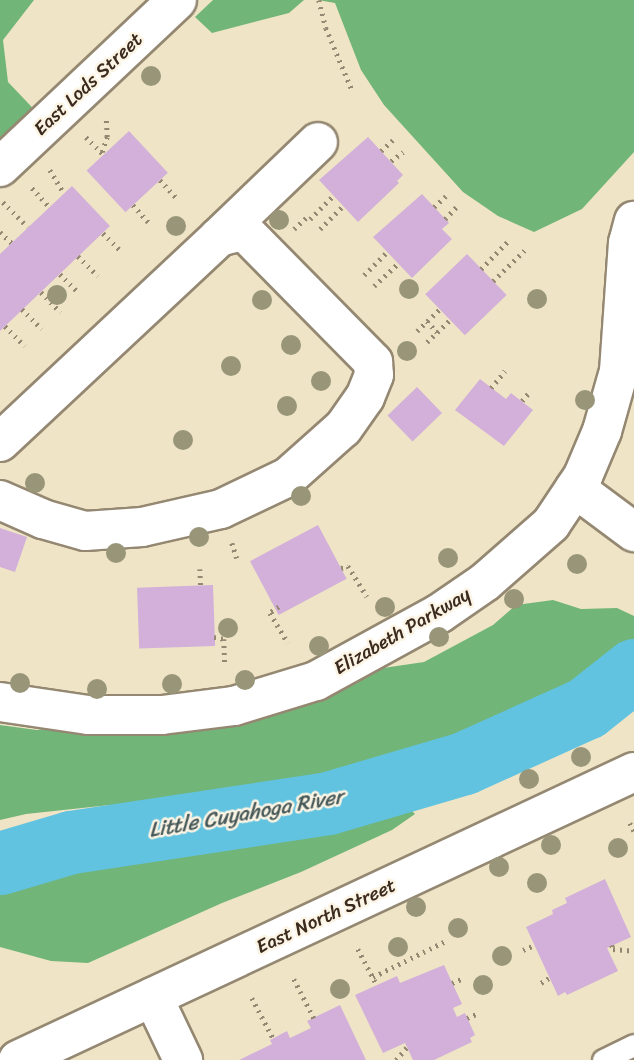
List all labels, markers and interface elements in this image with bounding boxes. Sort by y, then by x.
street label: East Lods Street [29,28,147,140]
street label: Elizabeth Parkway [330,583,474,679]
water label: Little Cuyahoga River [147,784,345,842]
street label: East North Street [253,874,399,958]

